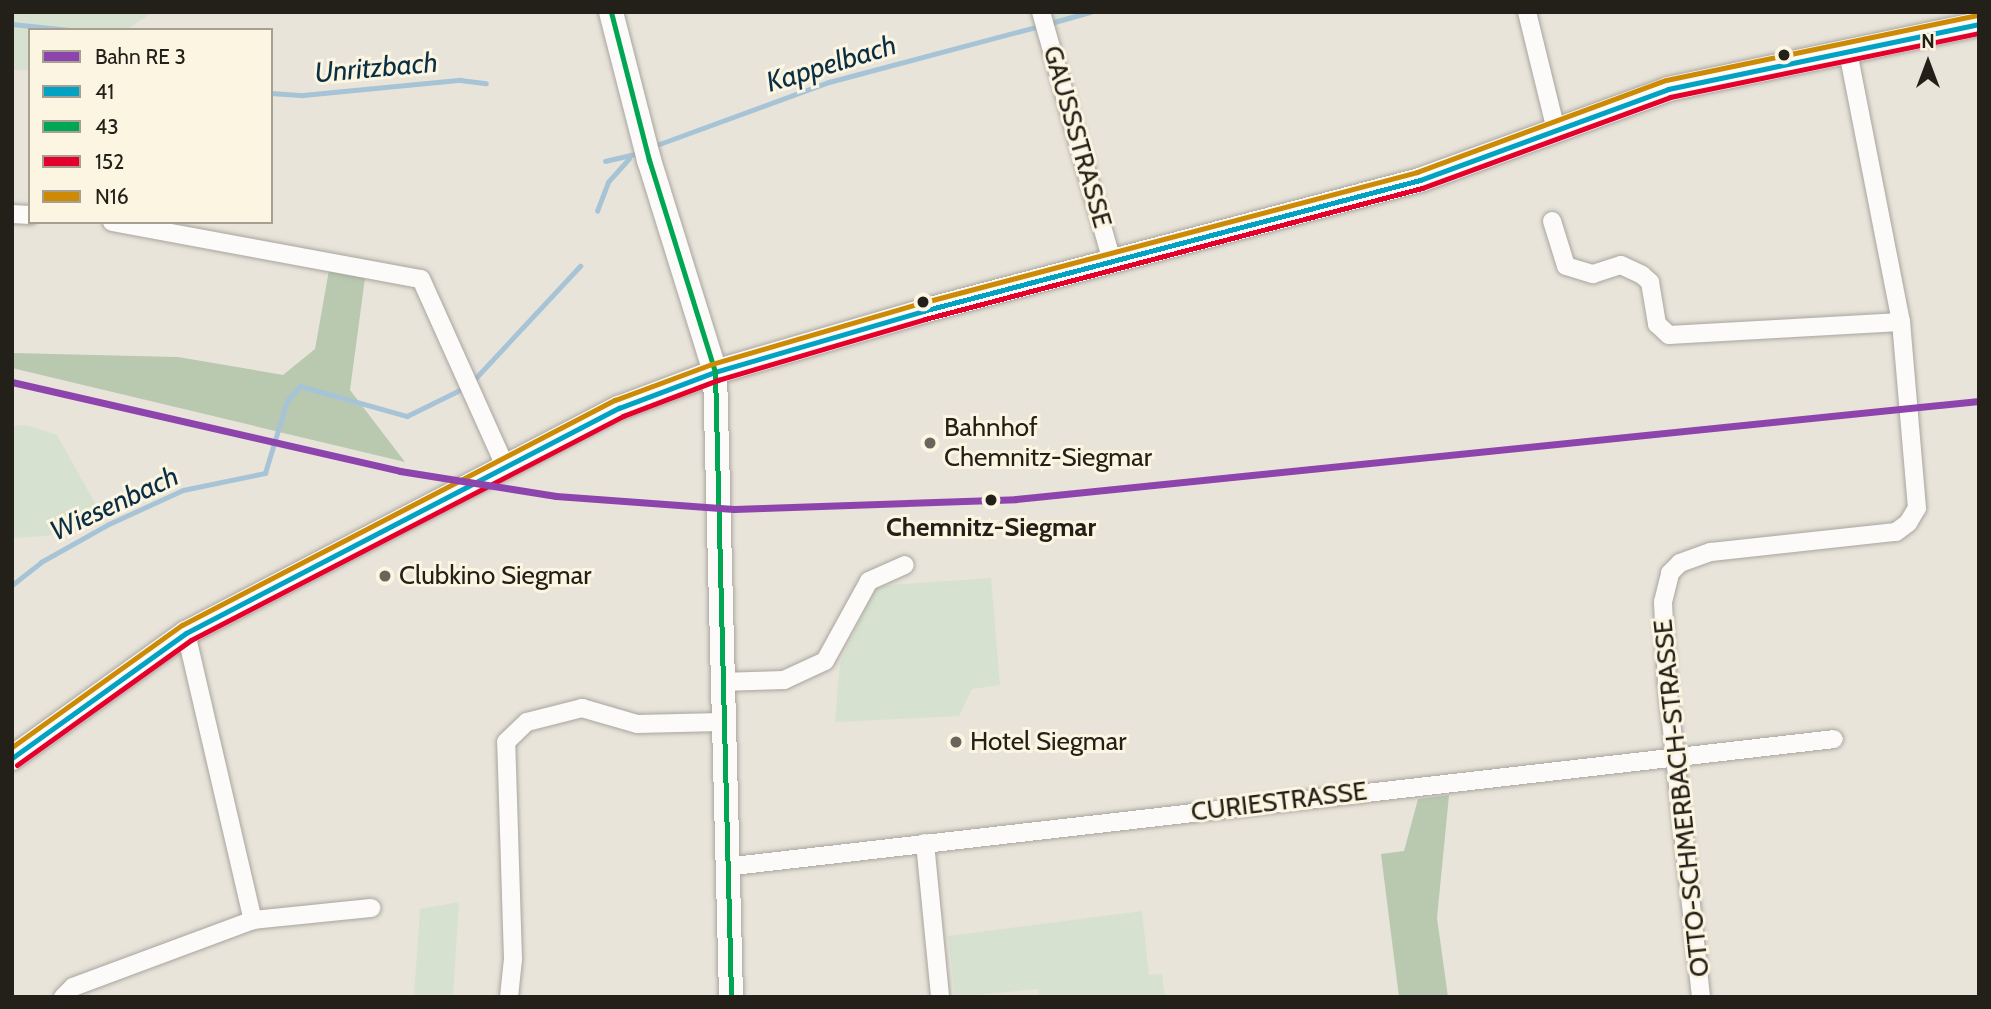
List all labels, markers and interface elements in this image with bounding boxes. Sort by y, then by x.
water label: Kappelbach [762,27,900,99]
legend [28,28,273,224]
north arrow [1893,28,1963,98]
text: N [1921,30,1935,53]
street label: GAUSSSTRASSE [1036,42,1118,232]
text: Bahn RE 3 [95,44,186,69]
water label: Unritzbach [313,45,439,89]
unlabelled marker [1777,48,1791,62]
text: 41 [95,79,114,104]
text: 43 [95,114,119,139]
text: 152 [95,149,124,174]
text: N16 [95,184,129,209]
unlabelled marker [916,295,930,309]
place label: Bahnhof Chemnitz-Siegmar [944,412,1152,474]
marker: Bahnhof Chemnitz-Siegmar [922,435,938,451]
water label: Wiesenbach [44,459,184,547]
marker: Chemnitz-Siegmar [981,490,1001,510]
place label: Chemnitz-Siegmar [886,512,1096,544]
place label: Clubkino Siegmar [399,560,591,592]
marker: Clubkino Siegmar [377,568,393,584]
street label: OTTO-SCHMERBACH-STRASSE [1648,618,1716,978]
place label: Hotel Siegmar [970,726,1126,758]
marker: Hotel Siegmar [948,734,964,750]
street label: CURIESTRASSE [1189,776,1369,828]

